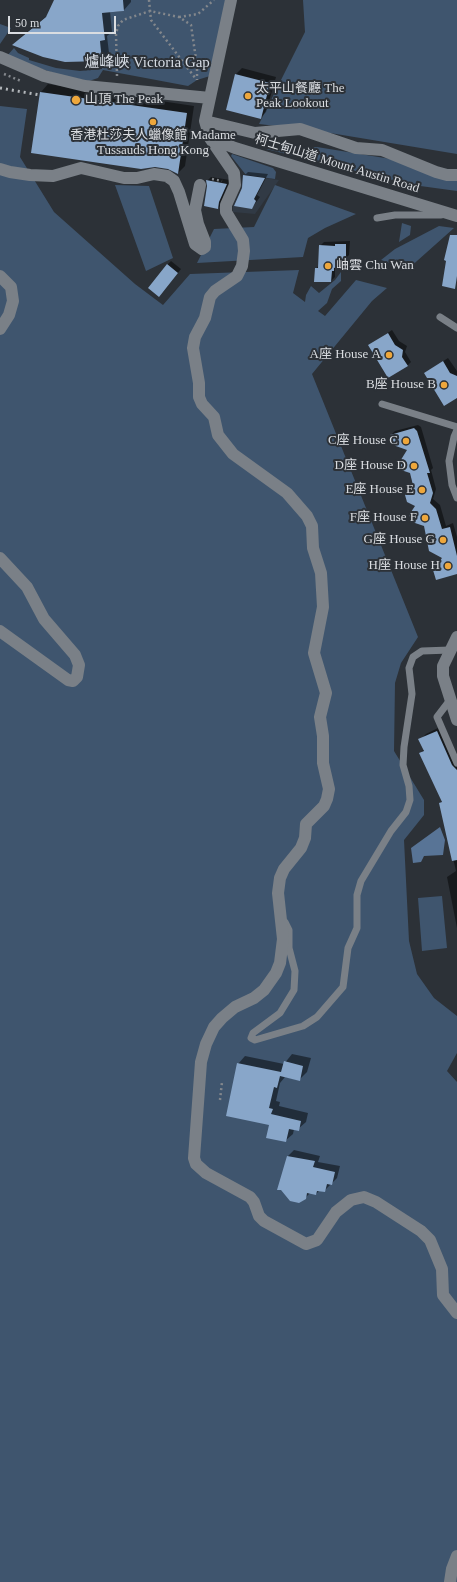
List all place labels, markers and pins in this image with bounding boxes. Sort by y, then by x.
place label: 太平山餐廳 The Peak Lookout [256,81,344,112]
marker: 太平山餐廳 The Peak Lookout [243,91,253,101]
place label: 山頂 The Peak [85,92,163,108]
marker: 山頂 The Peak [70,94,82,106]
marker: 香港杜莎夫人蠟像館 Madame Tussauds Hong Kong [148,117,158,127]
place label: 香港杜莎夫人蠟像館 Madame Tussauds Hong Kong [70,128,236,159]
place label: 岫雲 Chu Wan [336,258,414,274]
marker: 岫雲 Chu Wan [323,261,333,271]
place label: A座 House A [310,347,381,363]
marker: A座 House A [384,350,394,360]
place label: B座 House B [366,377,436,393]
marker: B座 House B [439,380,449,390]
place label: C座 House C [328,433,398,449]
marker: C座 House C [401,436,411,446]
place label: D座 House D [335,458,406,474]
marker: D座 House D [409,461,419,471]
place label: E座 House E [345,482,414,498]
marker: E座 House E [417,485,427,495]
place label: F座 House F [350,510,417,526]
marker: F座 House F [420,513,430,523]
place label: G座 House G [364,532,435,548]
marker: G座 House G [438,535,448,545]
place label: H座 House H [369,558,440,574]
marker: H座 House H [443,561,453,571]

